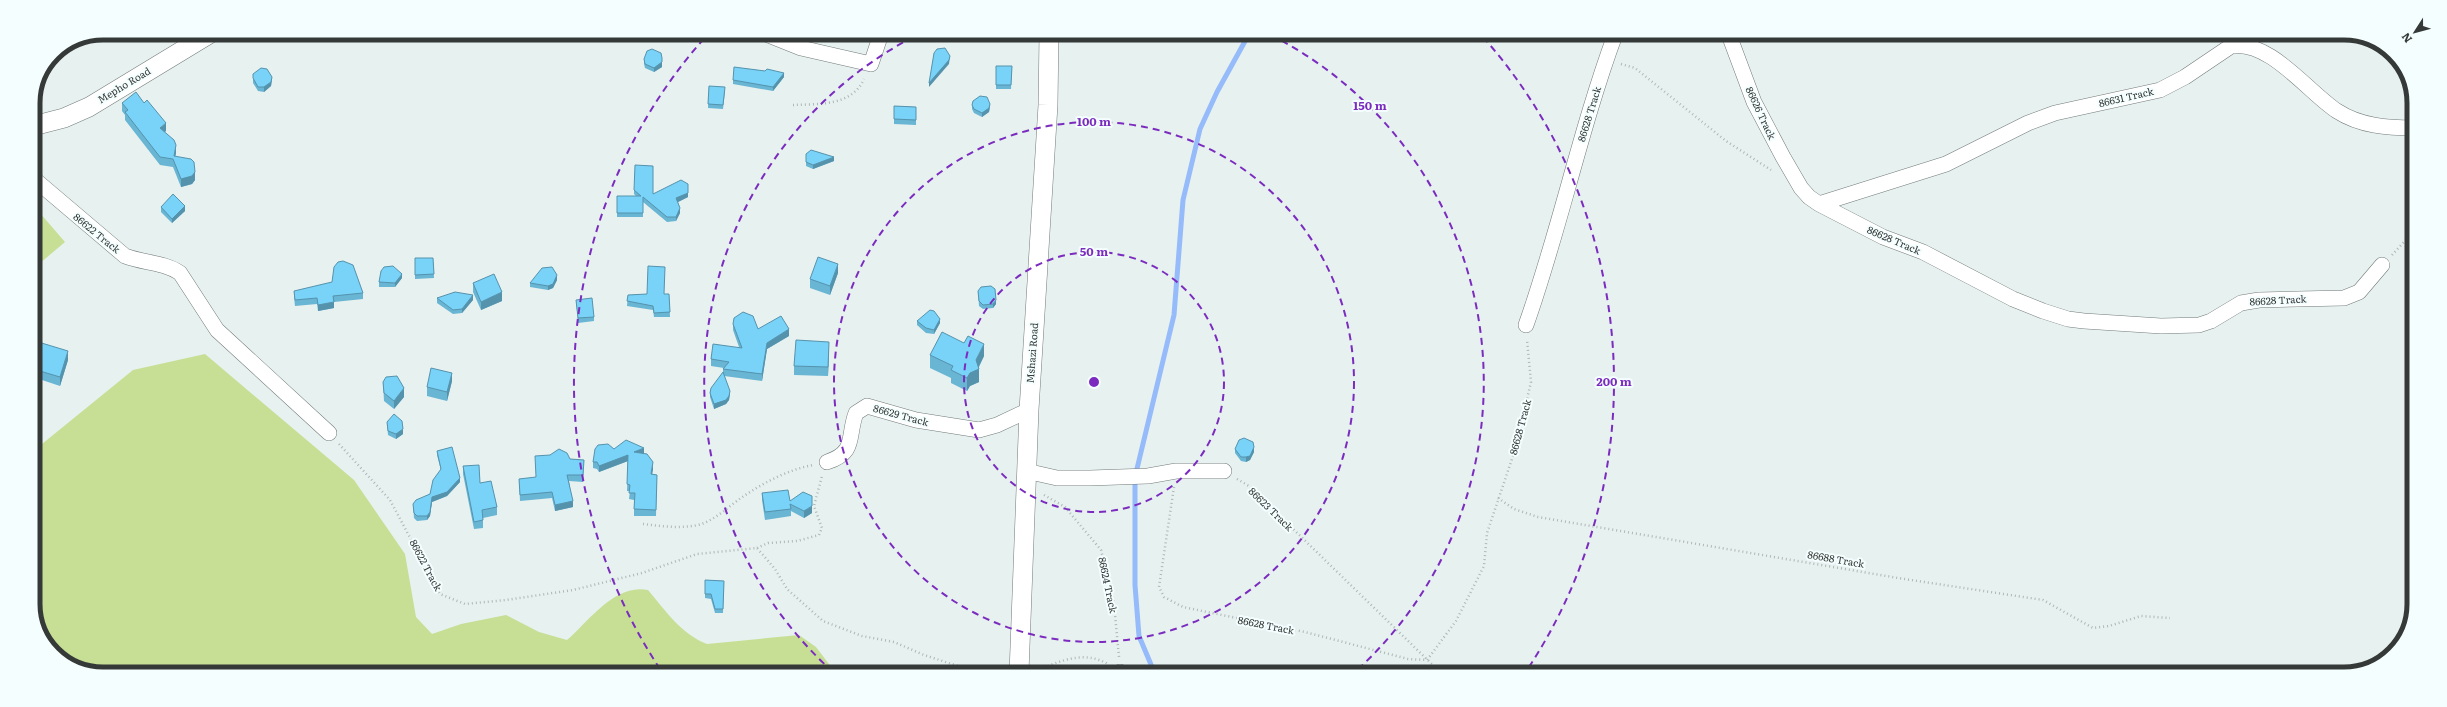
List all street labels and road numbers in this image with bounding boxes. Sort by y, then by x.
street label: Mepho Road [94,63,153,106]
street label: 86631 Track [2097,83,2156,110]
street label: 86628 Track [1573,84,1604,143]
street label: 86626 Track [1743,84,1781,143]
street label: 86622 Track [71,209,125,257]
street label: 86628 Track [1865,221,1924,258]
street label: 86628 Track [2249,290,2308,308]
street label: Mshazi Road [1022,322,1041,384]
street label: 86628 Track [1505,397,1534,456]
street label: 86629 Track [872,400,931,429]
street label: 86623 Track [1246,483,1298,534]
street label: 86622 Track [407,536,447,594]
street label: 86688 Track [1806,546,1867,571]
street label: 86624 Track [1095,555,1122,615]
street label: 86628 Track [1237,612,1296,637]

